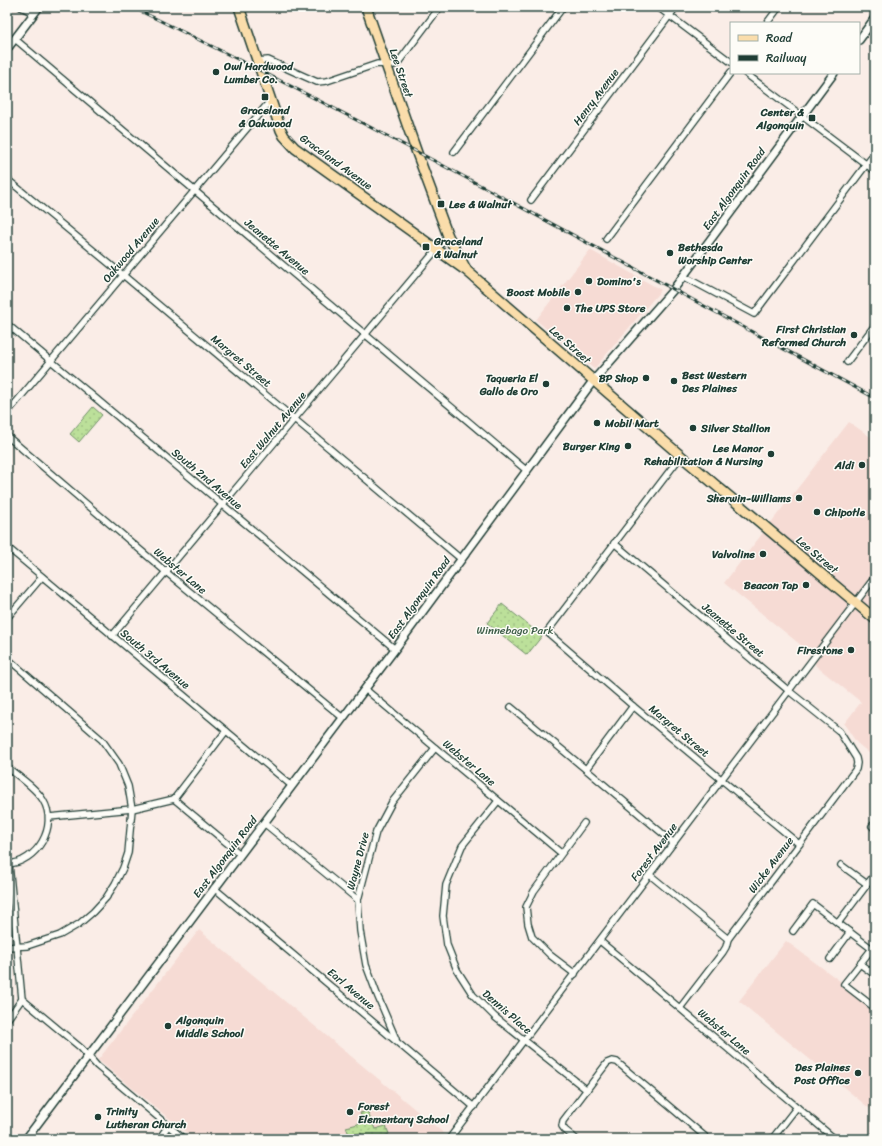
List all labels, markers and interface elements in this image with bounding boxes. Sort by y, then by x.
legend [730,22,860,74]
text: Road [766,27,793,49]
street label: Lee Street [384,46,418,101]
text: Railway [766,47,807,69]
place label: Owl Hardwood Lumber Co. [223,57,294,89]
street label: Henry Avenue [568,64,624,130]
marker: Owl Hardwood Lumber Co. [211,67,221,77]
marker: Graceland & Oakwood [260,92,270,102]
place label: Graceland & Oakwood [239,101,293,133]
place label: Center & Algonquin [755,103,804,135]
marker: Center & Algonquin [807,113,817,123]
street label: Graceland Avenue [295,129,377,195]
street label: East Algonquin Road [697,143,771,234]
place label: Lee & Walnut [449,195,513,214]
marker: Lee & Walnut [436,199,446,209]
street label: Oakwood Avenue [98,212,165,287]
street label: Jeanette Avenue [239,213,314,280]
place label: Graceland & Walnut [433,232,484,264]
place label: Bethesda Worship Center [678,238,753,270]
marker: Graceland & Walnut [421,242,431,252]
marker: Bethesda Worship Center [665,248,675,258]
place label: Domino's [597,272,641,291]
marker: Domino's [584,276,594,286]
place label: Boost Mobile [507,283,570,302]
marker: Boost Mobile [573,287,583,297]
place label: The UPS Store [575,299,646,318]
marker: The UPS Store [562,303,572,313]
place label: First Christian Reformed Church [761,320,846,352]
street label: Lee Street [545,321,596,369]
street label: Margret Street [206,330,276,392]
marker: First Christian Reformed Church [849,330,859,340]
place label: Best Western Des Plaines [682,366,747,398]
place label: Taqueria El Gallo de Oro [479,369,539,401]
place label: BP Shop [599,369,638,388]
marker: BP Shop [641,373,651,383]
marker: Best Western Des Plaines [669,376,679,386]
marker: Taqueria El Gallo de Oro [541,379,551,389]
street label: East Walnut Avenue [235,387,312,473]
place label: Mobil Mart [604,414,659,433]
marker: Mobil Mart [592,418,602,428]
place label: Silver Stallion [700,419,770,438]
marker: Silver Stallion [688,423,698,433]
place label: Burger King [563,437,620,456]
place label: Lee Manor Rehabilitation & Nursing [643,439,764,471]
marker: Burger King [623,441,633,451]
street label: South 2nd Avenue [167,443,247,515]
marker: Lee Manor Rehabilitation & Nursing [766,449,776,459]
place label: Aldi [834,456,855,475]
marker: Aldi [857,460,867,470]
place label: Sherwin-Williams [706,489,792,508]
marker: Sherwin-Williams [794,493,804,503]
place label: Chipotle [824,503,866,522]
marker: Chipotle [812,507,822,517]
street label: Lee Street [791,531,843,579]
street label: Webster Lane [149,543,211,599]
place label: Valvoline [712,545,755,564]
marker: Valvoline [758,549,768,559]
street label: East Algonquin Road [382,552,456,643]
place label: Beacon Tap [744,576,798,595]
marker: Beacon Tap [801,580,811,590]
street label: Jeanette Street [697,597,769,662]
park label: Winnebago Park [477,621,554,640]
street label: South 3rd Avenue [116,624,195,694]
place label: Firestone [796,641,843,660]
marker: Firestone [846,645,856,655]
street label: Margret Street [644,700,714,762]
street label: Webster Lane [438,735,500,791]
street label: East Algonquin Road [188,811,263,902]
street label: Forest Avenue [626,818,683,885]
street label: Wayne Drive [341,830,375,892]
street label: Wicke Avenue [743,832,799,897]
street label: Earl Avenue [323,963,379,1015]
street label: Dennis Place [478,985,536,1039]
street label: Webster Lane [693,1004,755,1060]
place label: Algonquin Middle School [175,1011,244,1043]
marker: Algonquin Middle School [163,1021,173,1031]
place label: Des Plaines Post Office [794,1058,851,1090]
marker: Des Plaines Post Office [853,1068,863,1078]
place label: Forest Elementary School [357,1097,450,1129]
place label: Trinity Lutheran Church [106,1102,187,1134]
marker: Forest Elementary School [345,1107,355,1117]
marker: Trinity Lutheran Church [93,1112,103,1122]

